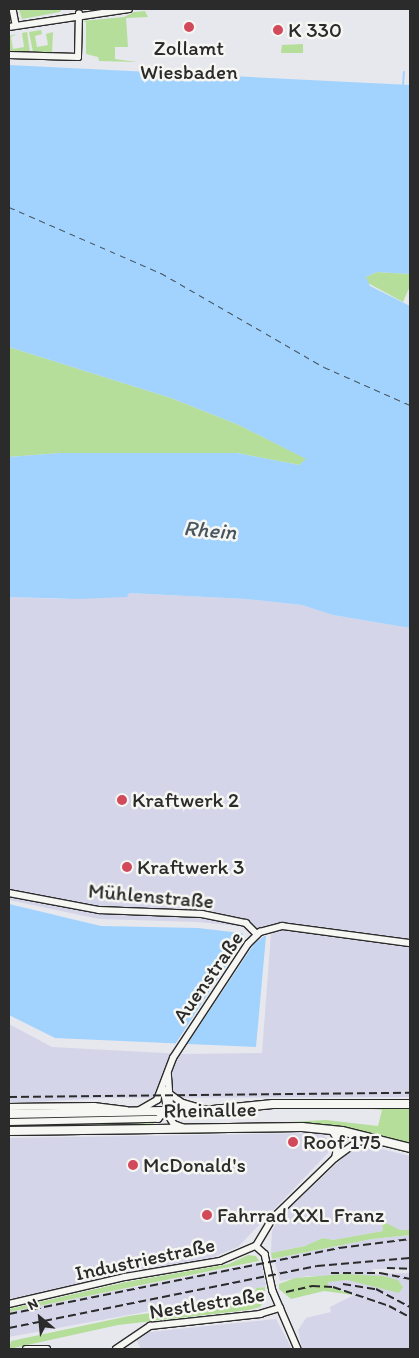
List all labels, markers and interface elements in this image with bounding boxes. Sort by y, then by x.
place label: K 330 [288,17,342,43]
marker: Zollamt Wiesbaden [183,21,195,33]
marker: K 330 [272,24,284,36]
place label: Zollamt Wiesbaden [140,35,238,85]
water label: Rhein [182,515,238,545]
place label: Kraftwerk 2 [132,787,239,813]
marker: Kraftwerk 2 [116,794,128,806]
place label: Kraftwerk 3 [137,854,245,880]
marker: Kraftwerk 3 [121,861,133,873]
street label: Mühlenstraße [87,878,215,914]
street label: Auenstraße [167,926,249,1028]
street label: Rheinallee [163,1097,257,1123]
place label: Roof 175 [303,1129,381,1155]
marker: Roof 175 [287,1136,299,1148]
place label: McDonald's [143,1152,246,1178]
marker: McDonald's [127,1159,139,1171]
place label: Fahrrad XXL Franz [217,1202,385,1228]
marker: Fahrrad XXL Franz [201,1209,213,1221]
street label: Industriestraße [73,1232,217,1286]
street label: Nestlestraße [147,1281,267,1325]
north arrow [15,1293,65,1343]
text: N [25,1295,41,1314]

